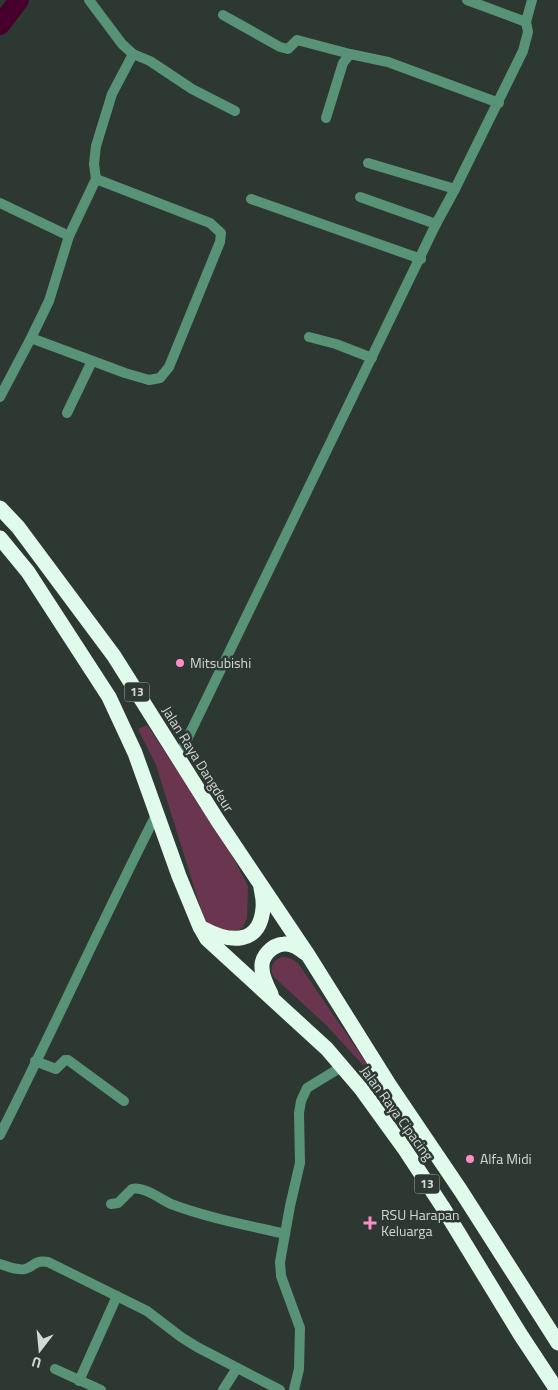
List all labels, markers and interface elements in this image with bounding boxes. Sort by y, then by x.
place label: Mitsubishi [190,652,251,673]
marker: Mitsubishi [174,657,186,669]
road number: 13 [124,682,150,702]
street label: Jalan Raya Dangdeur [157,702,240,816]
street label: Jalan Raya Cipacing [356,1061,439,1165]
place label: Alfa Midi [480,1148,532,1169]
marker: Alfa Midi [464,1153,476,1165]
road number: 13 [414,1174,440,1194]
place label: RSU Harapan Keluarga [381,1204,460,1241]
marker: RSU Harapan Keluarga [363,1216,377,1230]
north arrow [15,1325,65,1375]
text: U [29,1352,44,1374]

